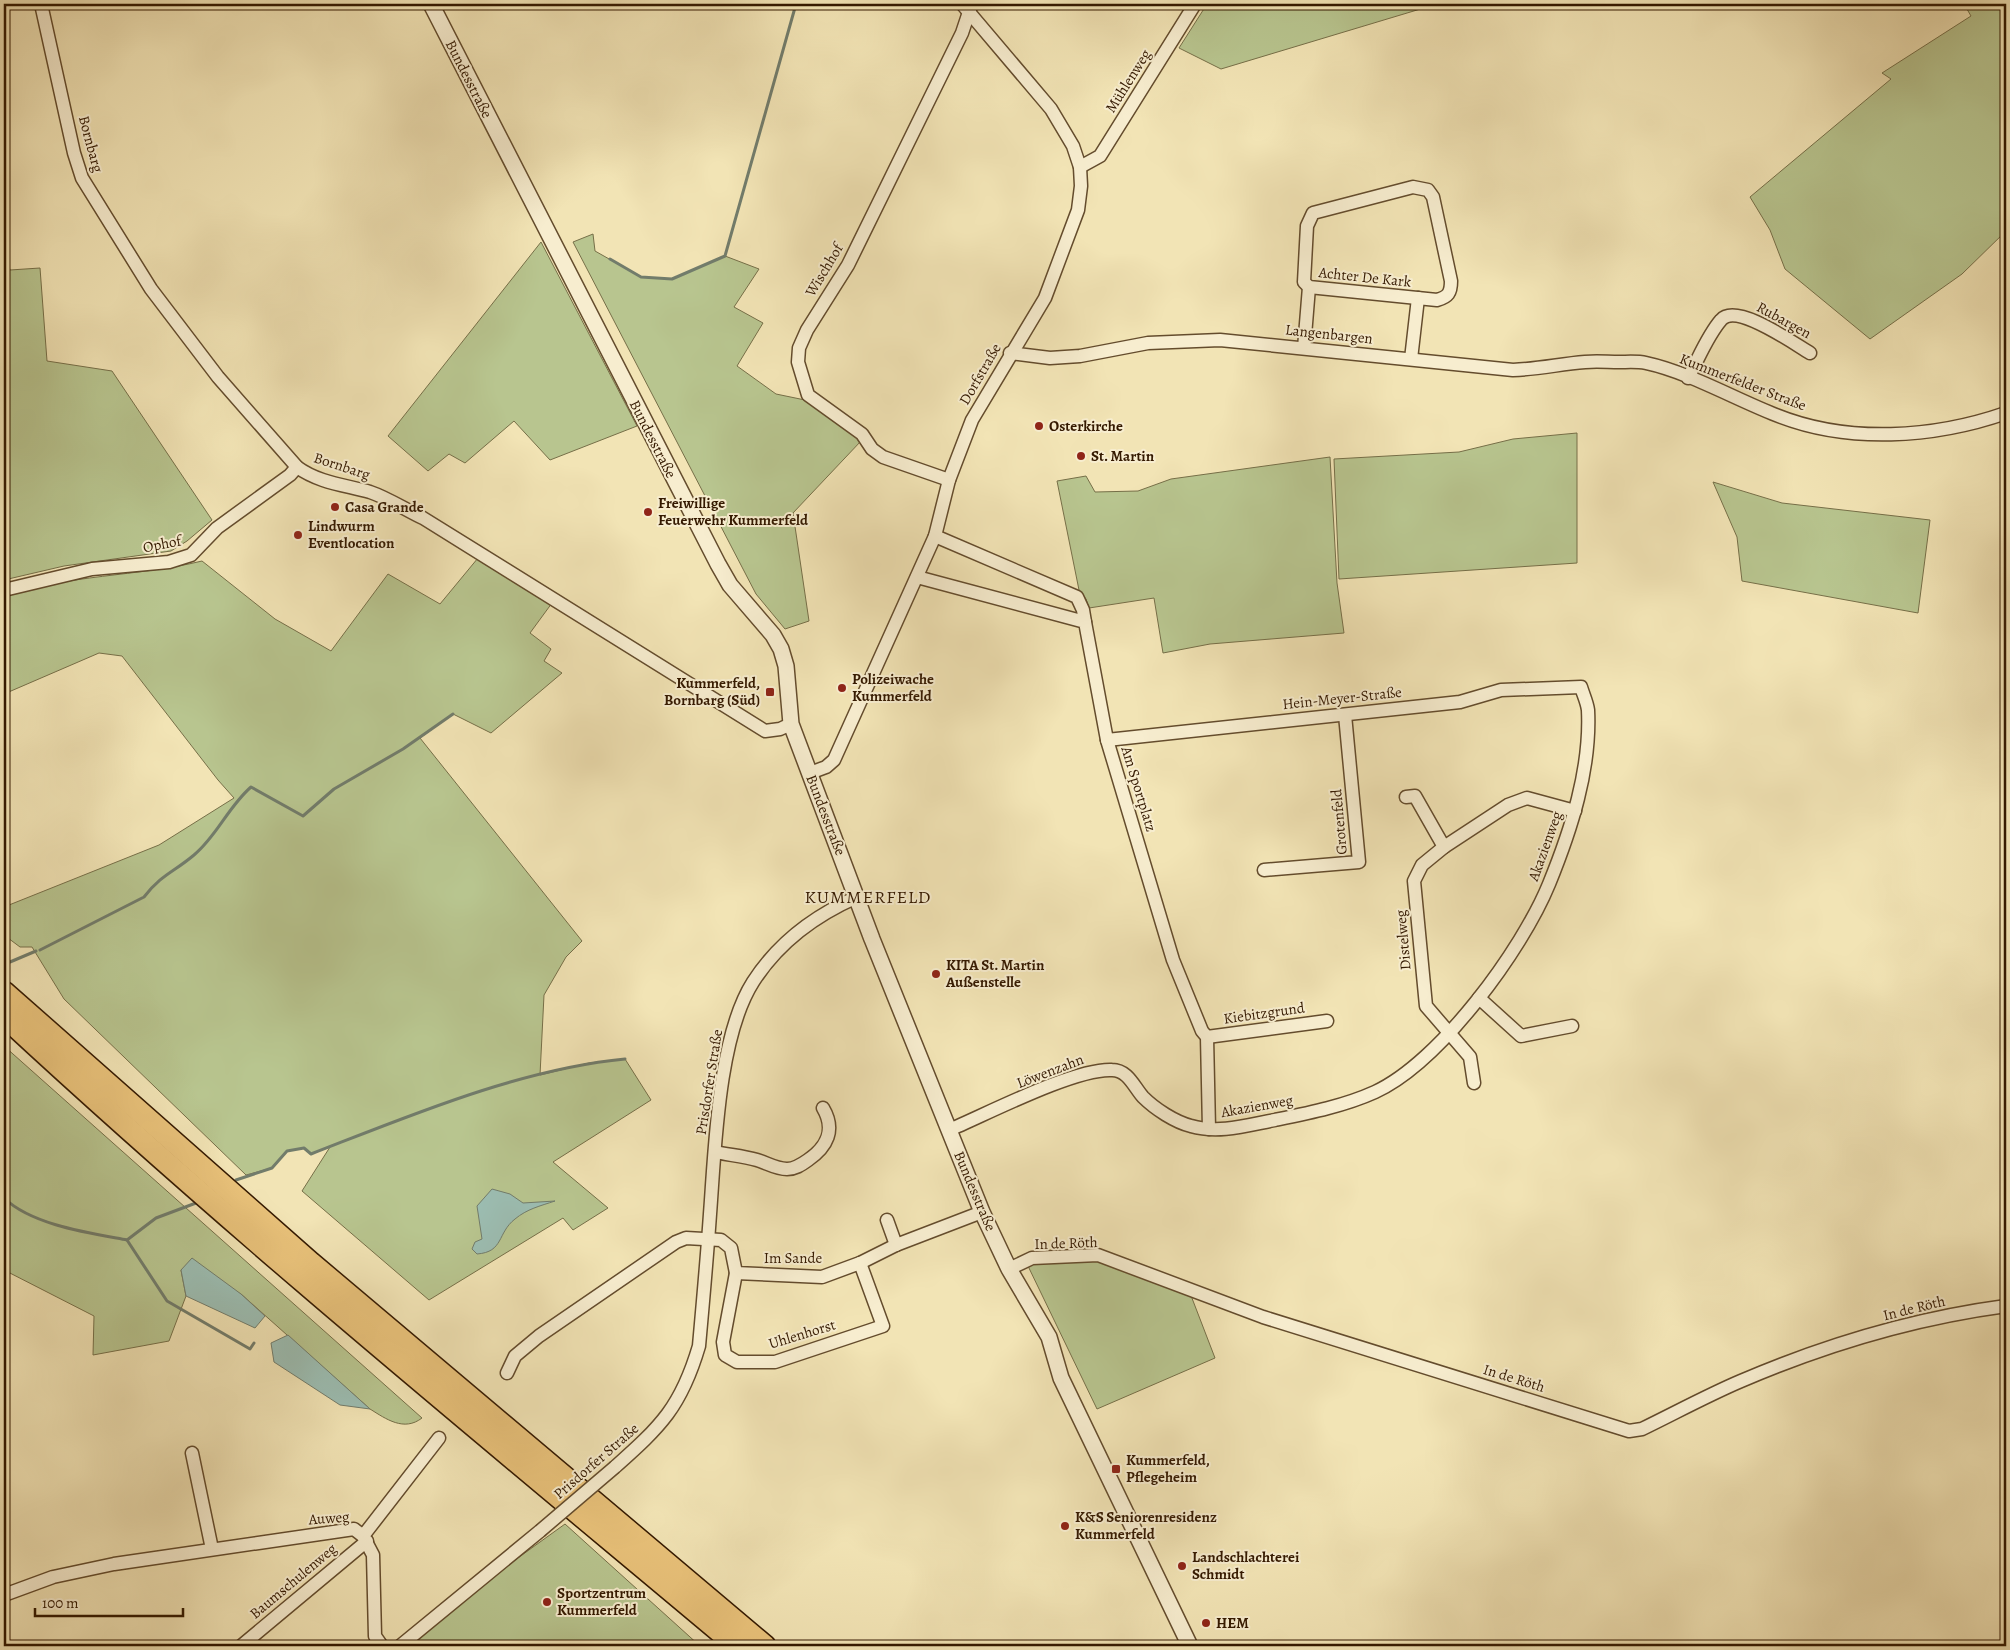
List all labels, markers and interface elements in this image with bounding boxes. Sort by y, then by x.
street label: Bundesstraße [441,36,497,122]
street label: Mühlenweg [1101,45,1156,117]
street label: Bornbarg [74,113,108,175]
street label: Wischhof [800,238,849,301]
street label: Achter De Kark [1317,262,1413,292]
street label: Rubargen [1753,297,1815,343]
street label: Langenbargen [1284,319,1374,349]
street label: Dorfstraße [954,339,1006,408]
street label: Kummerfelder Straße [1677,349,1810,415]
street label: Bundesstraße [625,396,681,482]
place label: Osterkirche [1049,416,1123,436]
marker: Osterkirche [1033,420,1045,432]
place label: St. Martin [1091,446,1155,466]
street label: Bornbarg [311,448,373,485]
marker: St. Martin [1075,450,1087,462]
place label: Freiwillige Feuerwehr Kummerfeld [658,493,809,530]
place label: Casa Grande [345,497,424,517]
marker: Casa Grande [329,501,341,513]
marker: Freiwillige Feuerwehr Kummerfeld [642,506,654,518]
place label: Lindwurm Eventlocation [308,516,395,553]
marker: Lindwurm Eventlocation [292,529,304,541]
street label: Ophof [141,530,185,558]
place label: Polizeiwache Kummerfeld [852,669,934,706]
place label: Kummerfeld, Bornbarg (Süd) [664,673,760,710]
marker: Polizeiwache Kummerfeld [836,682,848,694]
street label: Hein-Meyer-Straße [1281,682,1403,714]
marker: Kummerfeld, Bornbarg (Süd) [764,686,776,698]
street label: Am Sportplatz [1116,743,1162,834]
street label: Bundesstraße [801,772,851,859]
street label: Grotenfeld [1326,787,1352,856]
street label: Akazienweg [1523,808,1567,885]
district label: KUMMERFELD [805,885,931,909]
street label: Distelweg [1390,908,1416,971]
place label: KITA St. Martin Außenstelle [945,955,1045,992]
marker: KITA St. Martin Außenstelle [930,968,942,980]
street label: Kiebitzgrund [1222,997,1307,1029]
street label: Prisdorfer Straße [691,1028,727,1136]
street label: Löwenzahn [1014,1049,1086,1093]
street label: Akazienweg [1218,1090,1295,1122]
street label: Bundesstraße [949,1148,1001,1234]
street label: In de Röth [1034,1232,1098,1254]
street label: Im Sande [764,1248,822,1268]
street label: In de Röth [1881,1291,1947,1325]
street label: Uhlenhorst [766,1314,838,1354]
street label: In de Röth [1481,1359,1547,1397]
street label: Prisdorfer Straße [549,1418,643,1504]
place label: Kummerfeld, Pflegeheim [1126,1450,1210,1487]
marker: Kummerfeld, Pflegeheim [1110,1463,1122,1475]
street label: Auweg [307,1507,351,1529]
place label: K&S Seniorenresidenz Kummerfeld [1075,1507,1217,1544]
marker: K&S Seniorenresidenz Kummerfeld [1059,1520,1071,1532]
street label: Baumschulenweg [245,1538,341,1623]
place label: Landschlachterei Schmidt [1192,1547,1300,1584]
marker: Landschlachterei Schmidt [1176,1560,1188,1572]
place label: Sportzentrum Kummerfeld [557,1583,647,1620]
scale bar [35,1585,182,1617]
text: 100 m [42,1593,79,1613]
marker: Sportzentrum Kummerfeld [541,1596,553,1608]
place label: HEM [1216,1613,1249,1633]
marker: HEM [1200,1617,1212,1629]

